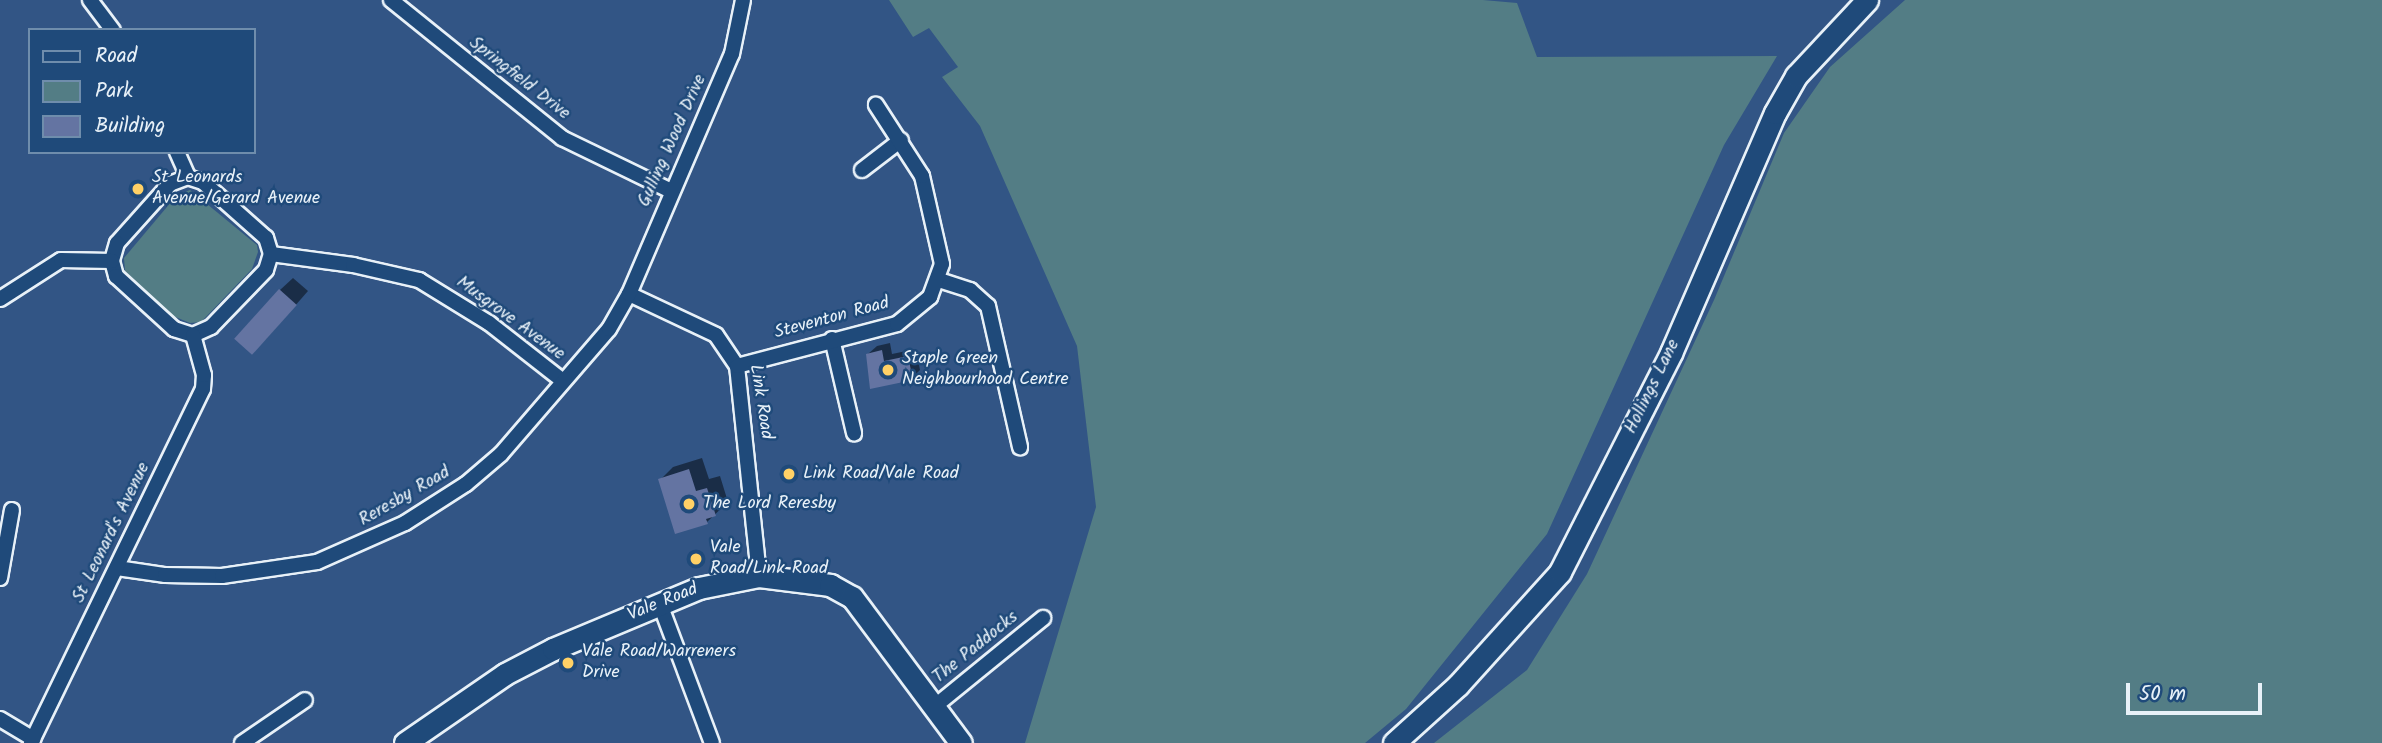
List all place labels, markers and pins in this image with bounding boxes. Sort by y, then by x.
place label: St Leonards Avenue/Gerard Avenue [152,168,320,210]
marker: St Leonards Avenue/Gerard Avenue [130,181,146,197]
place label: Staple Green Neighbourhood Centre [902,349,1069,392]
marker: Staple Green Neighbourhood Centre [880,362,896,378]
place label: Link Road/Vale Road [803,463,959,485]
marker: Link Road/Vale Road [781,466,797,482]
place label: The Lord Reresby [703,493,836,515]
marker: The Lord Reresby [681,496,697,512]
place label: Vale Road/Link Road [710,538,828,580]
marker: Vale Road/Link Road [688,551,704,567]
place label: Vale Road/Warreners Drive [582,642,736,684]
marker: Vale Road/Warreners Drive [560,655,576,671]

